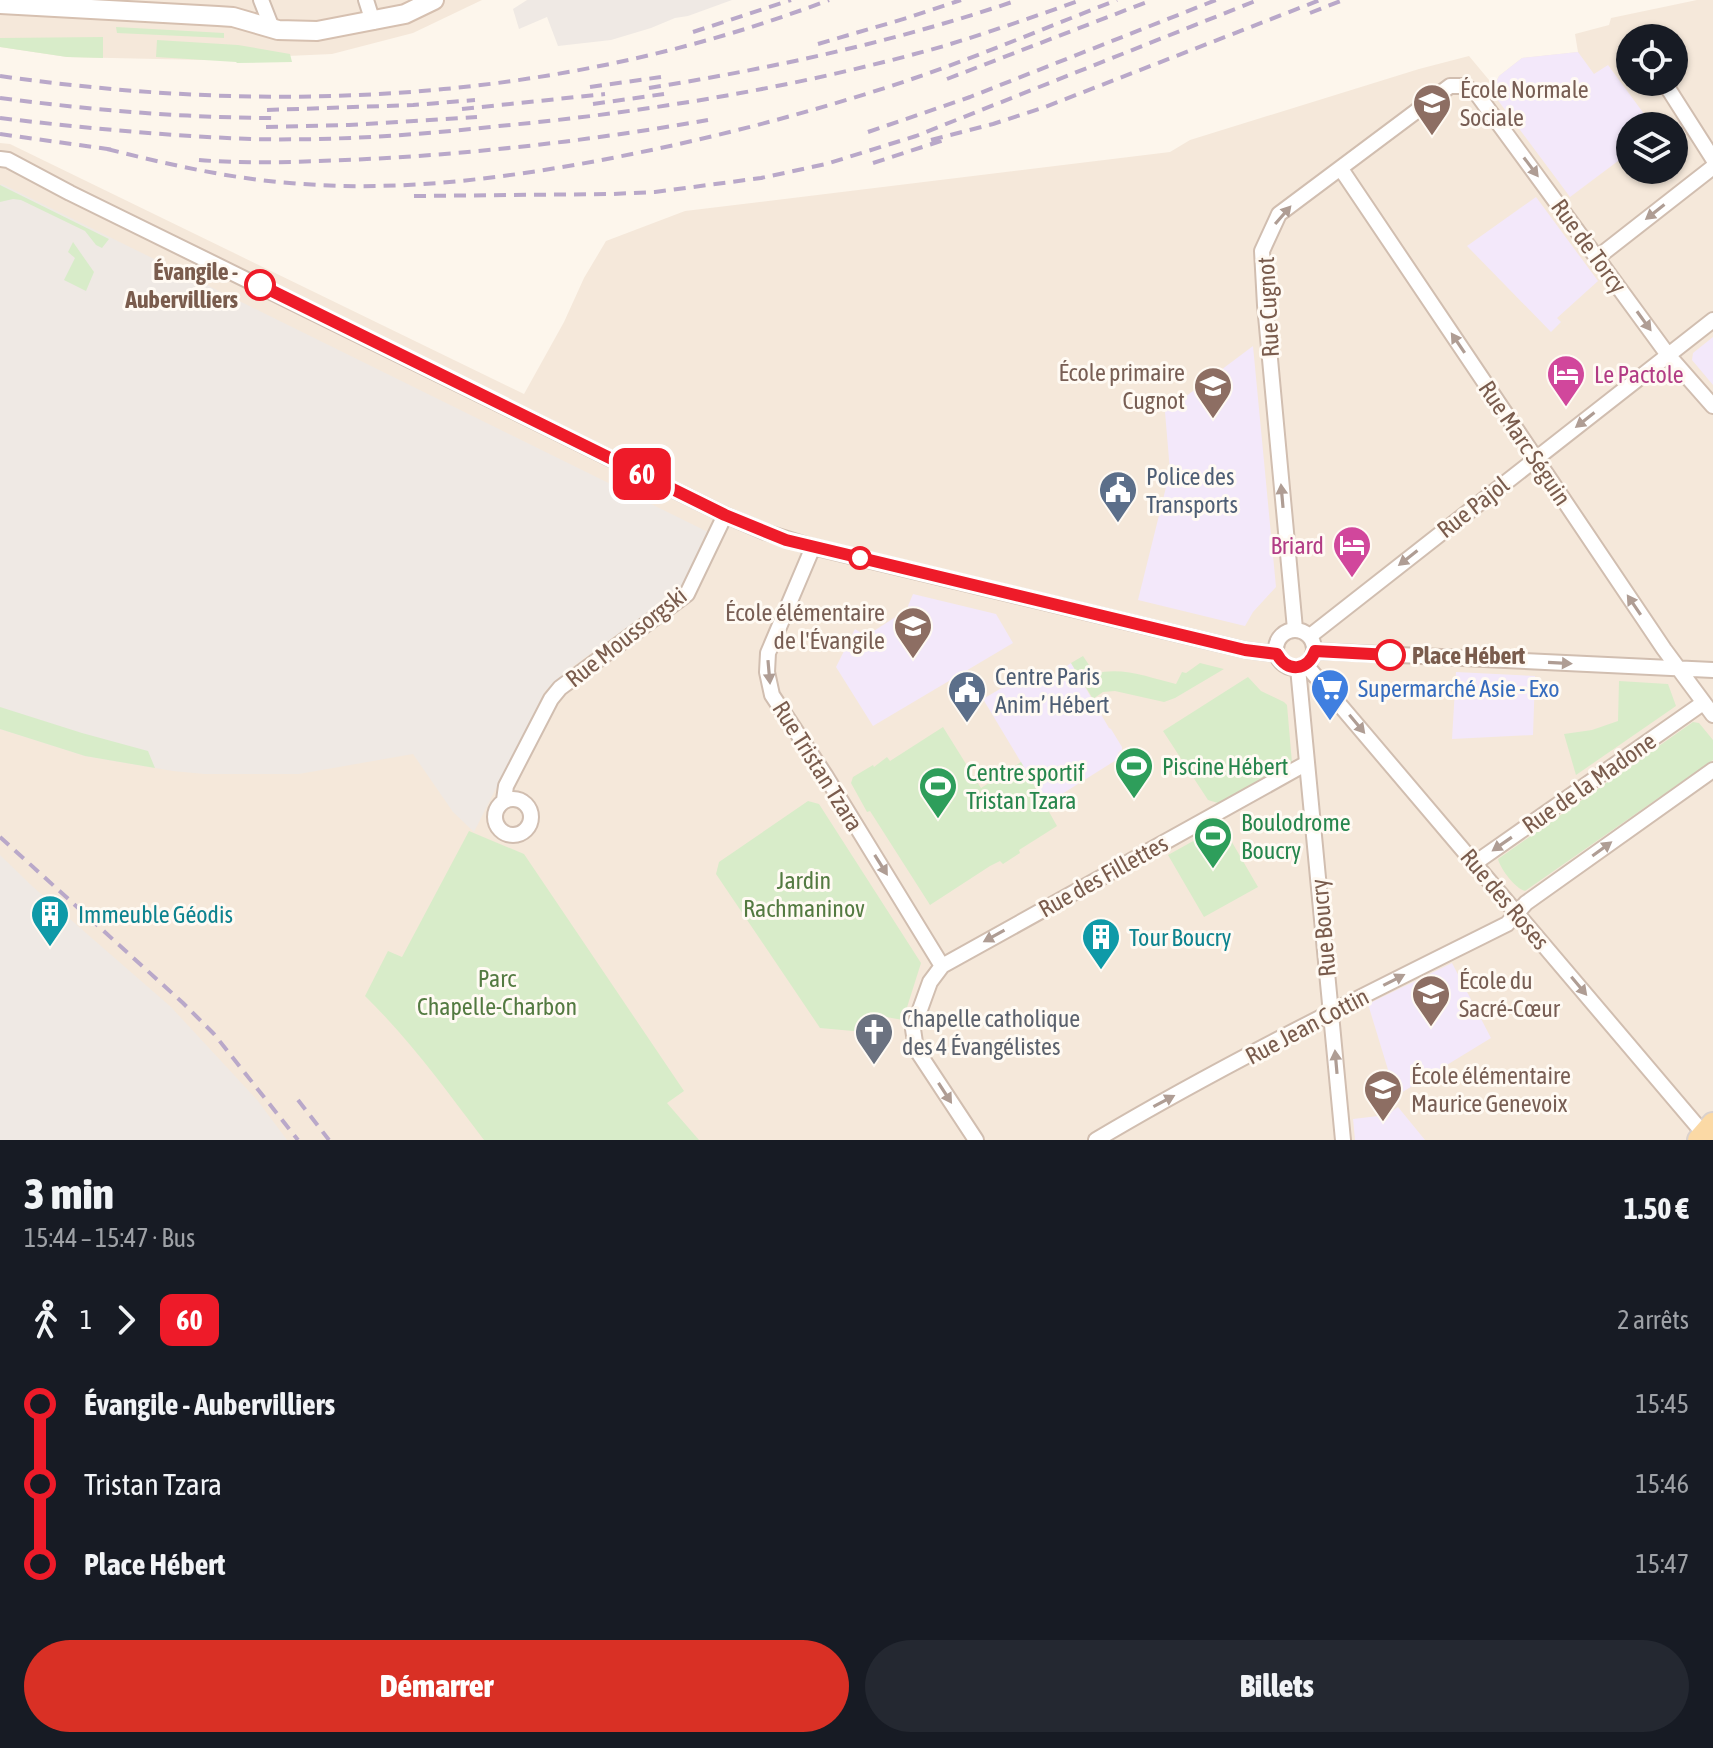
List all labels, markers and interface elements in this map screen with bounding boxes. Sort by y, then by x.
map controls [1616,24,1688,184]
button: locate [1616,24,1688,96]
place label: École Normale Sociale [1460,76,1589,131]
school or university icon: École Normale Sociale [1411,82,1453,137]
button: layers [1616,112,1688,184]
one-way arrow [1522,157,1538,178]
street label: Rue de Torcy [1546,194,1632,298]
one-way arrow [1645,204,1666,220]
one-way arrow [1273,205,1291,225]
street label: Rue Cugnot [1252,256,1284,358]
place label: Évangile - Aubervilliers [124,258,239,313]
marker: Évangile - Aubervilliers [245,270,275,300]
one-way arrow [1636,310,1651,331]
one-way arrow [1451,332,1466,353]
hotel icon: Le Pactole [1545,353,1587,408]
place label: École primaire Cugnot [1058,359,1185,414]
place label: Le Pactole [1594,361,1684,388]
school or university icon: École primaire Cugnot [1192,365,1234,420]
street label: Rue Marc Séguin [1473,376,1577,510]
one-way arrow [1575,411,1595,427]
line badge: 60 [606,448,678,500]
text: 60 [629,458,655,490]
place label: Police des Transports [1146,463,1238,518]
public building icon: Police des Transports [1097,469,1139,524]
street label: Rue Pajol [1432,470,1515,543]
one-way arrow [1276,483,1289,508]
hotel icon: Briard [1331,524,1373,579]
place label: Briard [1270,532,1324,559]
unlabelled marker [849,547,871,569]
one-way arrow [1398,550,1419,567]
street label: Rue Moussorgski [560,582,692,692]
one-way arrow [1627,594,1642,615]
place label: École élémentaire de l'Évangile [725,599,885,654]
school or university icon: École élémentaire de l'Évangile [892,605,934,660]
marker: Place Hébert [1375,640,1405,670]
place label: Place Hébert [1412,642,1525,669]
one-way arrow [1548,657,1573,670]
one-way arrow [763,660,776,685]
place label: Centre Paris Anim’ Hébert [995,663,1110,718]
supermarket icon: Supermarché Asie - Exo [1309,667,1351,722]
public building icon: Centre Paris Anim’ Hébert [946,669,988,724]
place label: Supermarché Asie - Exo [1358,675,1559,702]
street label: Rue Tristan Tzara [767,696,869,836]
one-way arrow [1348,714,1365,734]
street label: Rue de la Madone [1517,727,1661,839]
sports icon: Piscine Hébert [1113,745,1155,800]
place label: Piscine Hébert [1162,753,1288,780]
place label: Centre sportif Tristan Tzara [966,759,1085,814]
sports icon: Centre sportif Tristan Tzara [917,765,959,820]
place label: Boulodrome Boucry [1241,809,1351,864]
sports icon: Boulodrome Boucry [1192,815,1234,870]
street label: Rue des Fillettes [1034,829,1172,923]
one-way arrow [1491,836,1512,851]
one-way arrow [1591,842,1612,857]
street label: Rue des Roses [1455,843,1555,955]
one-way arrow [874,854,888,876]
park label: Jardin Rachmaninov [743,867,865,922]
street label: Rue Boucry [1305,878,1341,978]
building icon: Immeuble Géodis [29,893,71,948]
place label: Immeuble Géodis [78,901,233,928]
building icon: Tour Boucry [1080,916,1122,971]
place label: Tour Boucry [1129,924,1232,951]
one-way arrow [983,929,1005,943]
park label: Parc Chapelle-Charbon [417,965,577,1020]
place label: École du Sacré-Cœur [1459,967,1561,1022]
school or university icon: École du Sacré-Cœur [1410,973,1452,1028]
one-way arrow [1383,974,1406,987]
one-way arrow [1570,976,1587,996]
street label: Rue Jean Cottin [1241,982,1373,1070]
place label: Chapelle catholique des 4 Évangélistes [902,1005,1080,1060]
church icon: Chapelle catholique des 4 Évangélistes [853,1011,895,1066]
one-way arrow [1329,1049,1342,1074]
place label: École élémentaire Maurice Genevoix [1411,1062,1571,1117]
school or university icon: École élémentaire Maurice Genevoix [1362,1068,1404,1123]
one-way arrow [937,1082,952,1103]
one-way arrow [1153,1094,1175,1108]
text: 3 min [24,1168,114,1218]
text: 1.50 € [1624,1191,1689,1225]
text: 15:44 – 15:47 · Bus [24,1223,195,1253]
icon: walk [24,1298,68,1342]
icon: forward [104,1298,148,1342]
text: 60 [176,1304,203,1336]
text: 1 [80,1305,92,1335]
text: 2 arrêts [1617,1305,1689,1335]
text: Évangile - Aubervilliers [84,1387,335,1421]
text: 15:45 [1635,1389,1689,1419]
text: Tristan Tzara [84,1467,222,1501]
text: 15:46 [1635,1469,1689,1499]
text: Place Hébert [84,1547,226,1581]
text: 15:47 [1635,1549,1689,1579]
button: Démarrer [24,1640,849,1732]
button: Billets [865,1640,1689,1732]

